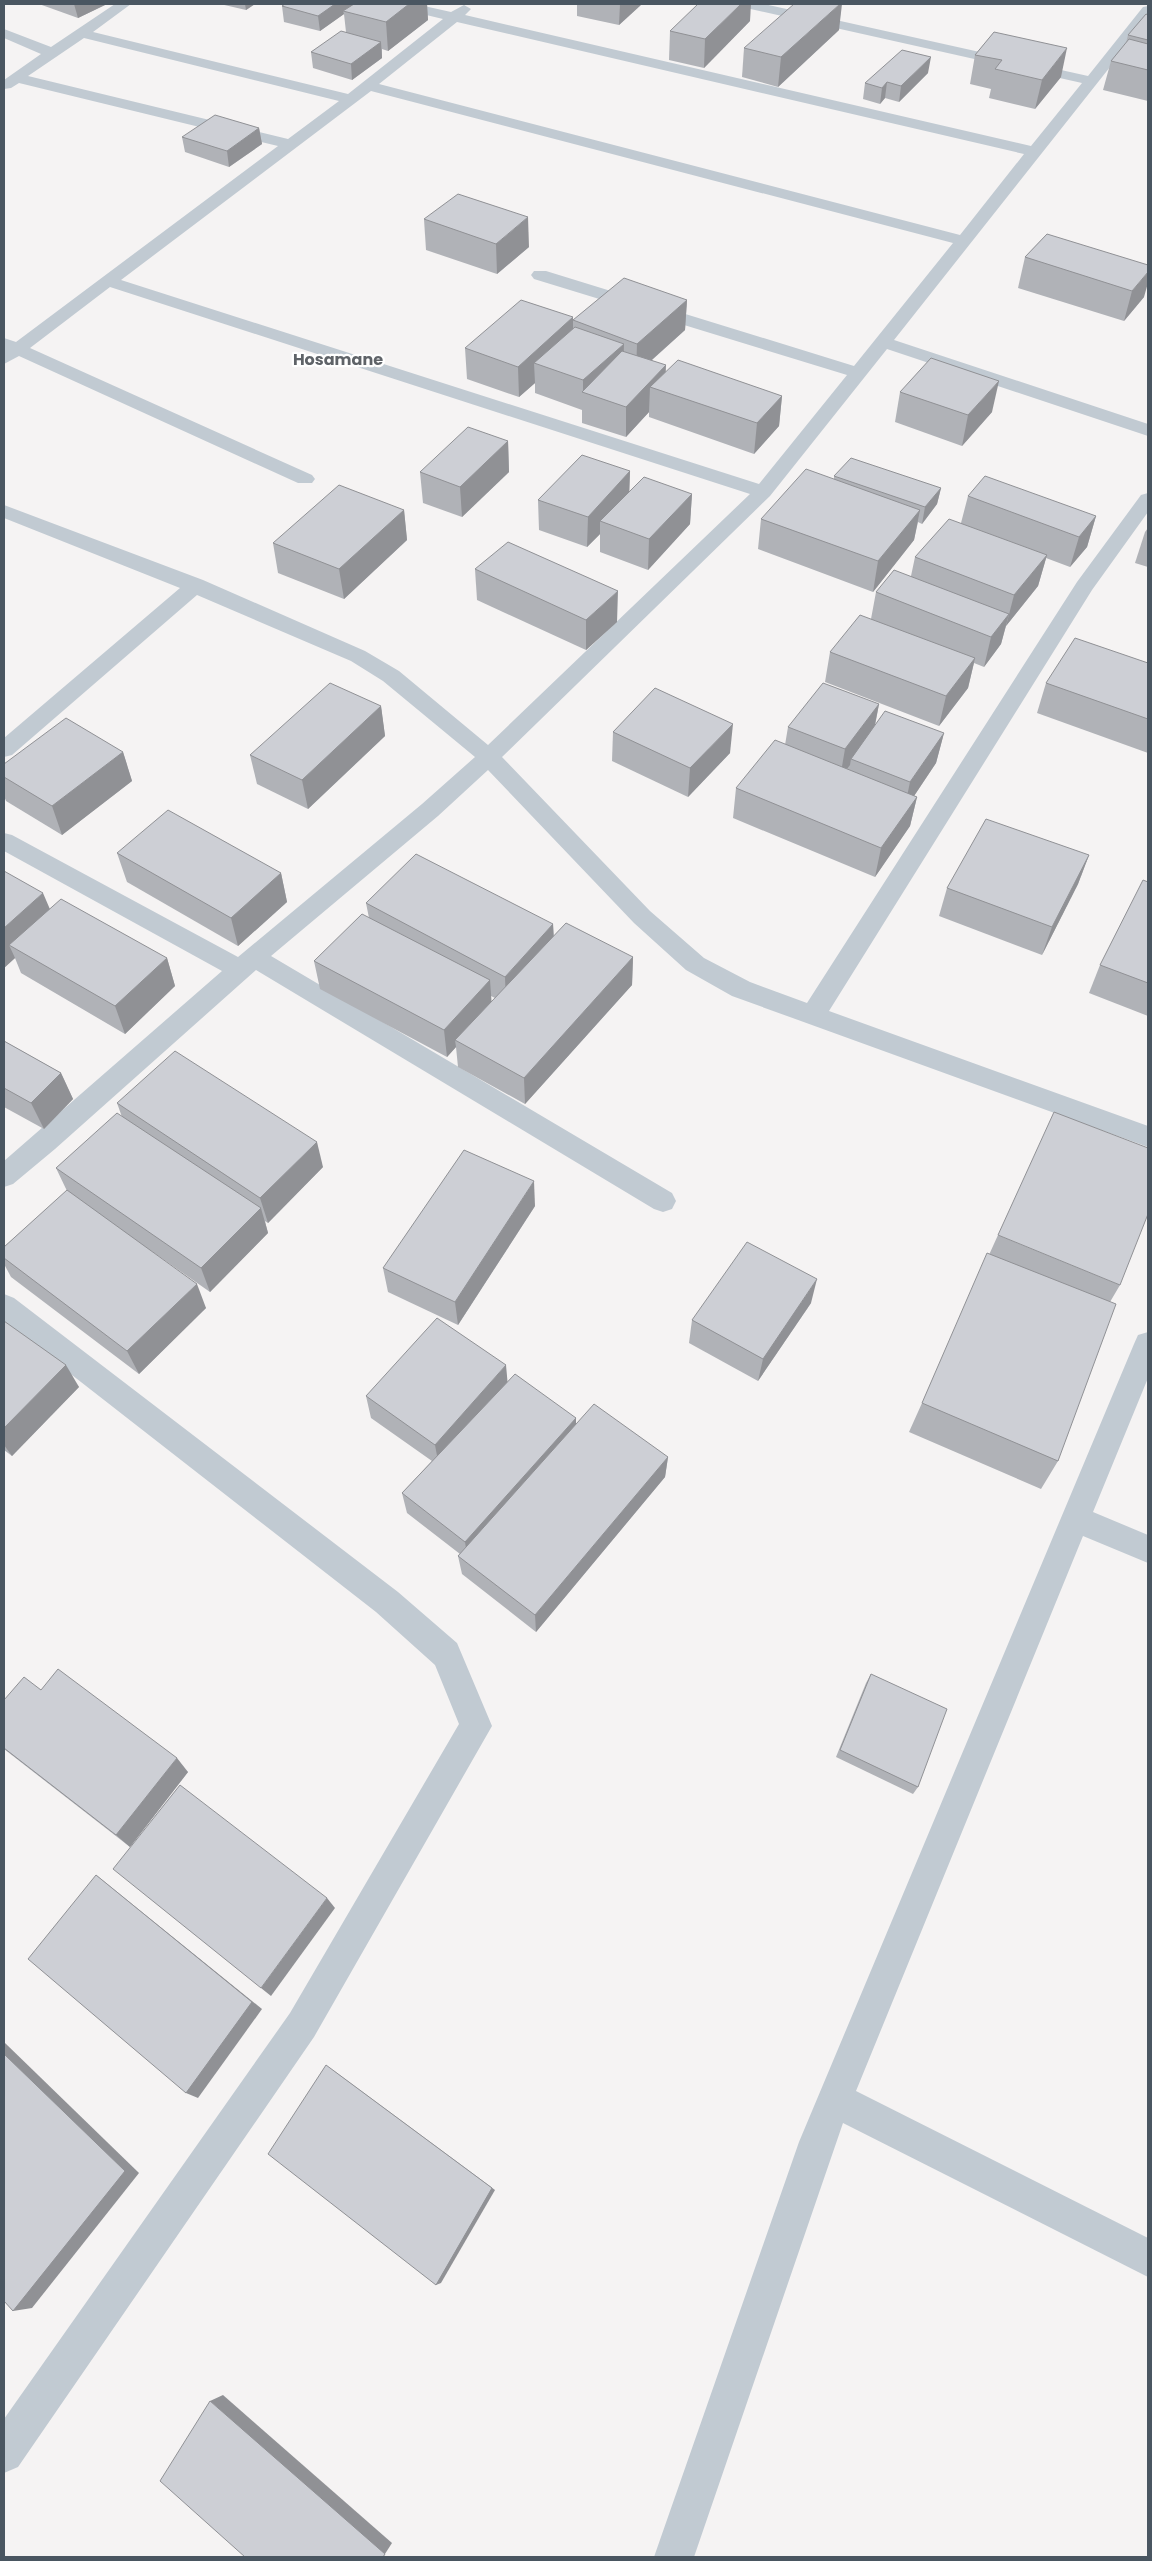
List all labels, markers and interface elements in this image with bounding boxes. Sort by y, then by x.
district label: Hosamane [293,348,383,371]

